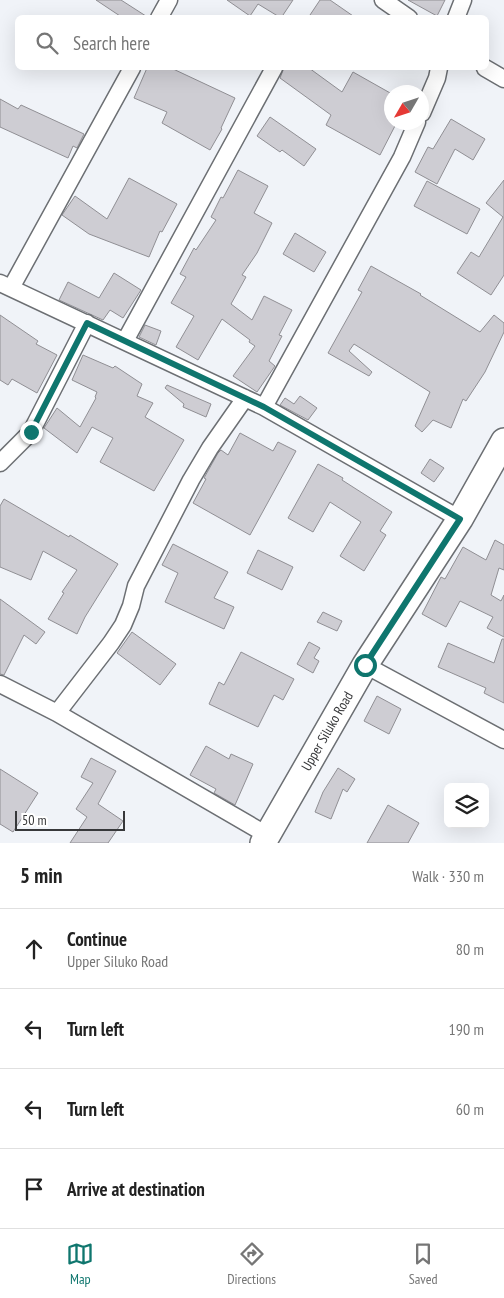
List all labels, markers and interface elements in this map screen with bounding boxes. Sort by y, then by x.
search box [15,15,489,70]
icon: search [33,29,61,57]
text: Search here [73,31,150,55]
north arrow [384,85,429,130]
route end [20,421,43,444]
route start [354,654,377,677]
street label: Upper Siluko Road [297,688,357,774]
map controls [444,783,489,828]
button: layers [444,783,489,828]
scale bar [15,808,125,831]
text: 50 m [22,811,47,829]
text: 5 min [20,862,62,889]
text: Walk · 330 m [412,866,484,886]
text: Continue [67,927,127,951]
icon: ahead [20,935,48,963]
text: 80 m [456,939,484,959]
text: Upper Siluko Road [67,951,168,971]
icon: left [20,1015,48,1043]
text: Turn left [67,1017,124,1041]
text: 190 m [449,1019,484,1039]
icon: left [20,1095,48,1123]
text: Turn left [67,1097,124,1121]
text: 60 m [456,1099,484,1119]
icon: arrive [20,1175,48,1203]
text: Arrive at destination [67,1177,205,1201]
tab: Map [66,1240,94,1288]
tab: Directions [227,1240,276,1288]
tab: Saved [409,1240,438,1288]

